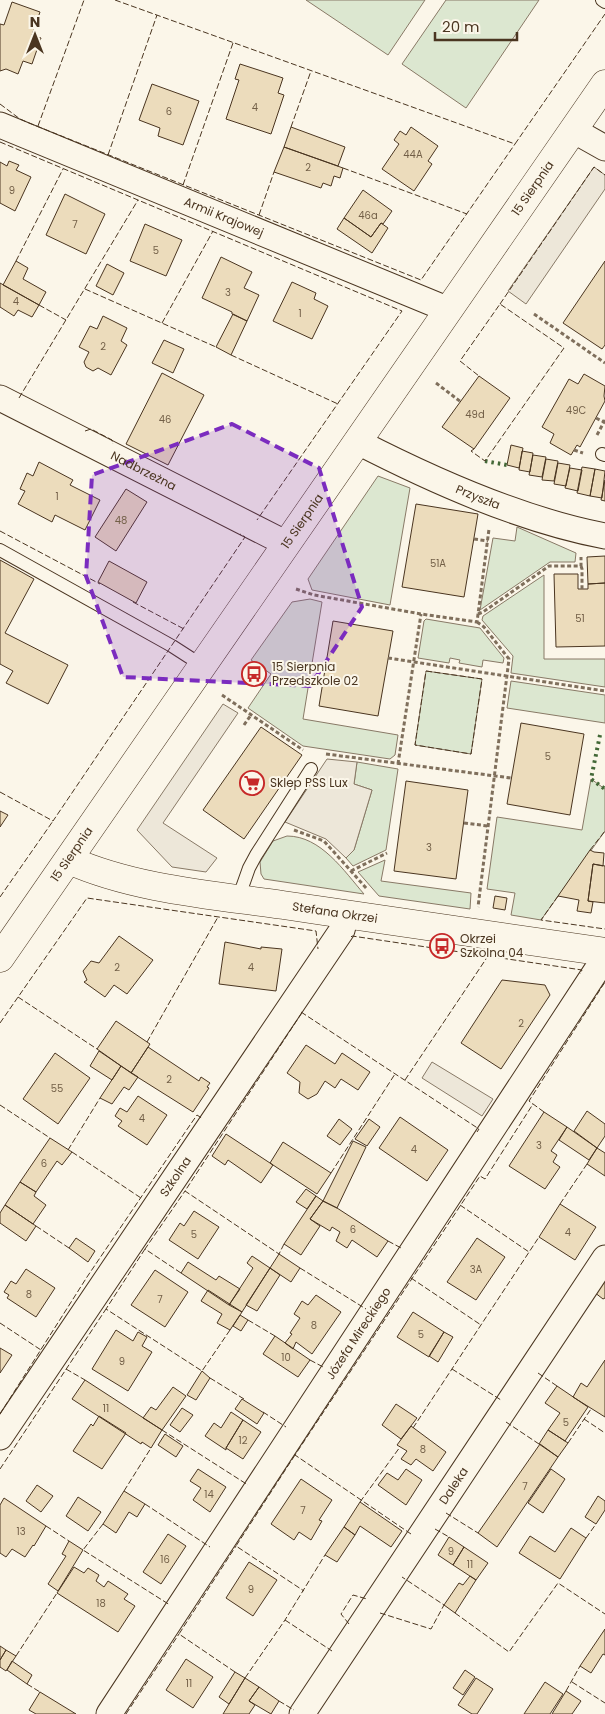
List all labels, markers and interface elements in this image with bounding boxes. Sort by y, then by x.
north arrow [10,10,60,60]
scale bar [435,10,518,42]
text: N [30,12,40,32]
text: 20 m [442,16,480,37]
house number: 4 [252,100,258,115]
house number: 6 [166,104,172,119]
house number: 44A [403,147,423,162]
street label: 15 Sierpnia [507,157,557,219]
house number: 2 [305,160,311,175]
house number: 9 [9,183,15,198]
street label: Armii Krajowej [181,193,266,241]
house number: 46a [358,208,378,223]
house number: 7 [72,217,78,232]
house number: 5 [153,243,159,258]
house number: 3 [225,285,231,300]
house number: 4 [13,294,19,309]
house number: 1 [298,306,302,321]
house number: 2 [100,339,106,354]
house number: 49C [566,403,586,418]
house number: 49d [465,407,485,422]
house number: 46 [159,412,171,427]
street label: Nadbrzeżna [108,447,179,494]
street label: Przyszła [453,480,503,513]
house number: 1 [55,489,59,504]
street label: 15 Sierpnia [277,490,327,552]
house number: 48 [115,513,127,528]
house number: 51A [430,556,446,571]
house number: 51 [575,611,585,626]
place label: 15 Sierpnia Przedszkole 02 [272,658,358,689]
bus stop icon: 15 Sierpnia Przedszkole 02 [241,661,267,687]
house number: 5 [545,749,551,764]
supermarket icon: Sklep PSS Lux [239,770,265,796]
place label: Sklep PSS Lux [270,774,348,791]
street label: 15 Sierpnia [46,823,96,885]
house number: 3 [426,840,432,855]
street label: Stefana Okrzei [291,898,379,927]
place label: Okrzei Szkolna 04 [460,930,524,961]
bus stop icon: Okrzei Szkolna 04 [429,933,455,959]
house number: 2 [114,960,120,975]
house number: 4 [248,960,254,975]
house number: 2 [518,1016,524,1031]
house number: 2 [166,1072,172,1087]
house number: 55 [51,1081,63,1096]
house number: 4 [139,1111,145,1126]
house number: 3 [536,1138,542,1153]
house number: 4 [411,1142,417,1157]
street label: Szkolna [156,1153,195,1200]
house number: 6 [41,1156,47,1171]
house number: 6 [350,1222,356,1237]
house number: 4 [565,1225,571,1240]
house number: 5 [191,1227,197,1242]
house number: 3A [470,1262,483,1277]
street label: Józefa Mireckiego [322,1283,395,1383]
house number: 8 [26,1287,32,1302]
house number: 7 [157,1292,163,1307]
house number: 8 [311,1318,317,1333]
house number: 5 [418,1327,424,1342]
house number: 10 [281,1350,291,1365]
house number: 9 [119,1354,125,1369]
house number: 11 [103,1401,109,1416]
house number: 5 [563,1415,569,1430]
house number: 12 [239,1433,248,1448]
house number: 8 [420,1442,426,1457]
street label: Daleka [435,1464,472,1507]
house number: 7 [522,1479,528,1494]
house number: 14 [204,1487,214,1502]
house number: 7 [300,1503,306,1518]
house number: 13 [16,1524,26,1539]
house number: 9 [448,1544,454,1559]
house number: 16 [160,1552,170,1567]
house number: 11 [467,1557,473,1572]
house number: 9 [248,1582,254,1597]
house number: 18 [96,1596,106,1611]
house number: 11 [186,1676,192,1691]

